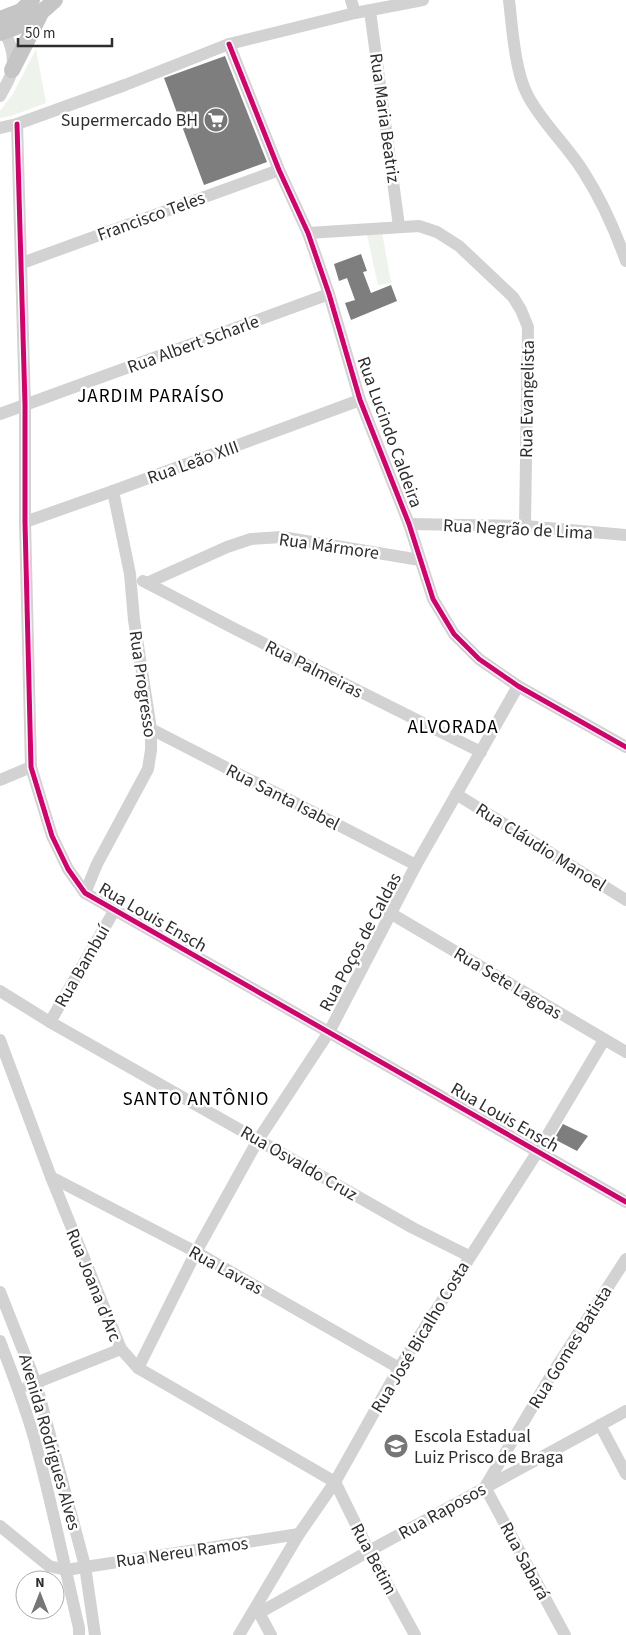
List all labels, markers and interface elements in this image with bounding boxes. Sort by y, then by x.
scale bar [18,15,111,47]
text: 50 m [25,23,55,44]
street label: Rua Maria Beatriz [363,52,406,185]
supermarket icon: Supermercado BH [203,107,229,133]
place label: Supermercado BH [61,108,198,133]
street label: Francisco Teles [94,185,209,248]
street label: Rua Albert Scharle [124,309,263,380]
street label: Rua Evangelista [514,340,541,458]
street label: Rua Lucindo Caldeira [351,353,428,511]
district label: JARDIM PARAÍSO [77,383,225,410]
street label: Rua Leão XIII [144,434,242,491]
street label: Rua Negrão de Lima [442,513,594,546]
street label: Rua Mármore [277,527,381,566]
street label: Rua Progresso [123,629,162,739]
street label: Rua Palmeiras [261,634,367,705]
district label: ALVORADA [407,714,499,741]
street label: Rua Santa Isabel [222,758,344,837]
street label: Rua Cláudio Manoel [471,797,611,898]
street label: Rua Poços de Caldas [313,868,408,1016]
street label: Rua Louis Ensch [94,876,211,959]
street label: Rua Bambuí [49,920,116,1012]
street label: Rua Sete Lagoas [449,941,567,1026]
street label: Rua Louis Ensch [446,1076,563,1159]
district label: SANTO ANTÔNIO [123,1086,269,1113]
street label: Rua Osvaldo Cruz [236,1120,362,1207]
street label: Rua Joana d'Arc [59,1225,128,1345]
street label: Rua Lavras [184,1240,267,1301]
street label: Rua José Bicalho Costa [365,1257,476,1418]
street label: Rua Gomes Batista [523,1281,618,1413]
street label: Avenida Rodrigues Alves [12,1351,87,1533]
place label: Escola Estadual Luiz Prisco de Braga [414,1424,563,1470]
school or university icon: Escola Estadual Luiz Prisco de Braga [383,1433,409,1459]
street label: Rua Raposos [394,1477,490,1546]
street label: Rua Sabará [494,1518,556,1605]
street label: Rua Betim [344,1519,403,1599]
street label: Rua Nereu Ramos [114,1531,250,1574]
north arrow [15,1570,65,1620]
text: N [35,1573,45,1593]

